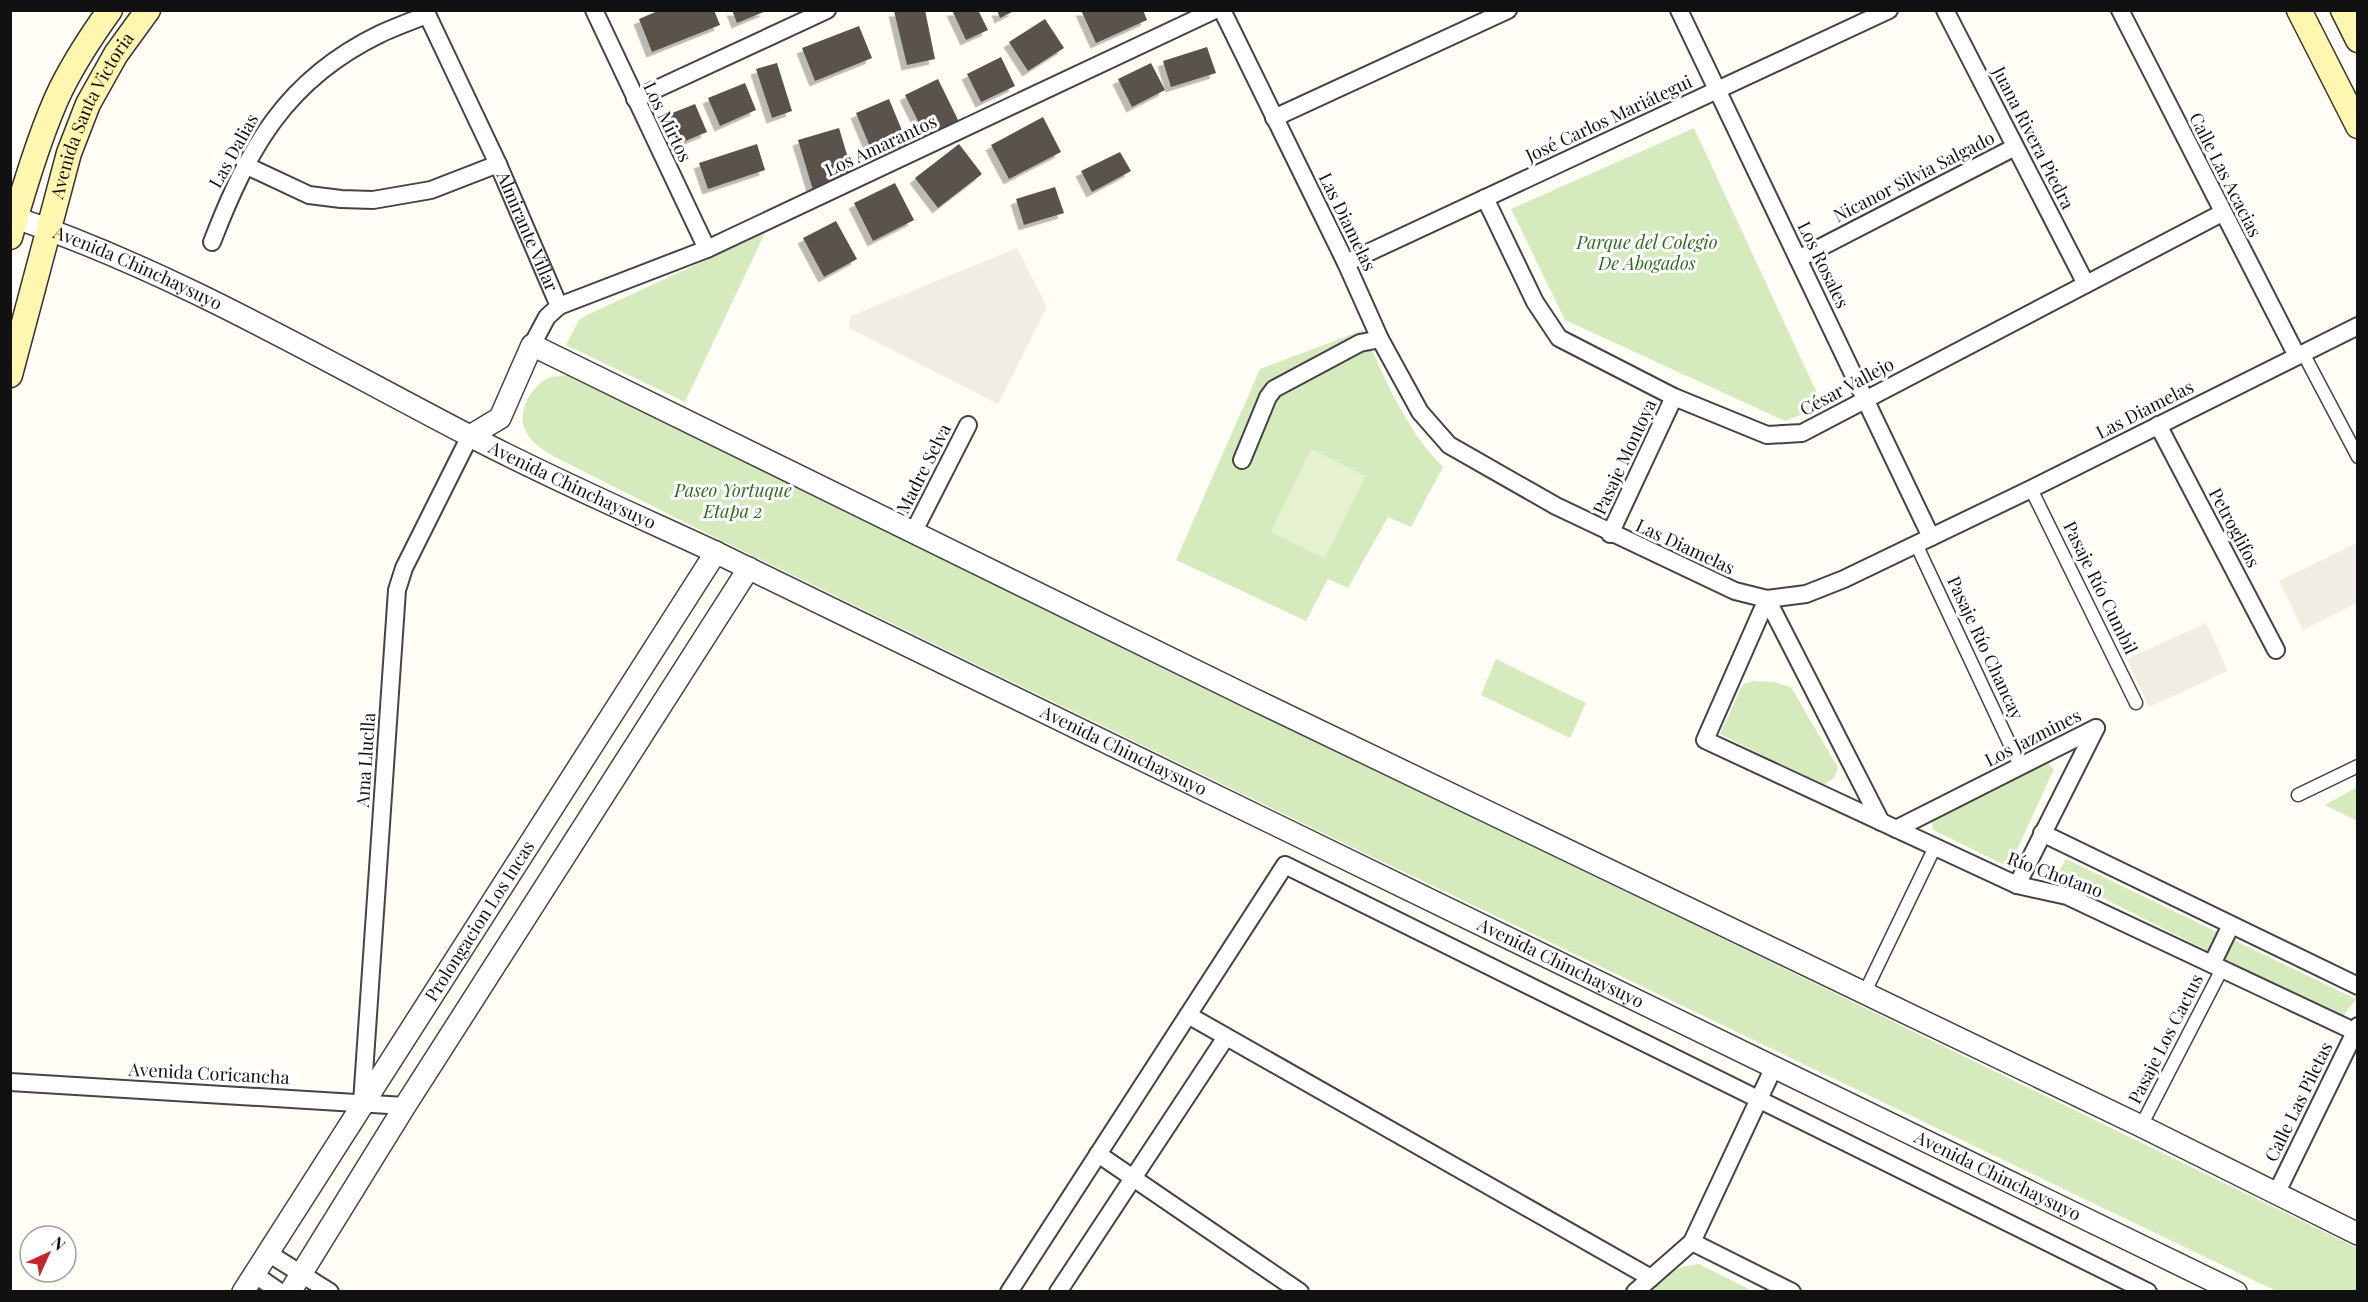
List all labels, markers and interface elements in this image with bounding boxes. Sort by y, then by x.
street label: Avenida Santa Victoria [44,27,139,202]
street label: Juana Rivera Piedra [1987,61,2080,213]
street label: José Carlos Mariátegui [1521,69,1696,168]
street label: Los Mirtos [638,78,698,166]
street label: Calle Las Acacias [2184,108,2268,241]
street label: Las Dalias [203,109,263,192]
street label: Los Amarantos [821,109,940,181]
street label: Nicanor Silvia Salgado [1829,125,1998,227]
street label: Almirante Villar [491,167,564,295]
street label: Las Diamelas [1314,168,1382,275]
street label: Los Rosales [1793,217,1855,312]
street label: Avenida Chinchaysuyo [49,219,227,315]
park label: Parque del Colegio De Abogados [1576,230,1718,275]
street label: César Vallejo [1795,351,1898,421]
street label: Las Diamelas [2092,374,2197,444]
street label: Pasaje Montoya [1587,395,1661,518]
street label: Madre Selva [890,419,956,518]
street label: Avenida Chinchaysuyo [484,434,660,534]
park label: Paseo Yortuque Etapa 2 [673,478,792,523]
street label: Petroglifos [2204,484,2266,572]
street label: Las Diamelas [1632,513,1739,579]
street label: Pasaje Río Cumbil [2058,517,2144,658]
street label: Pasaje Río Chancay [1942,572,2030,723]
street label: Avenida Chinchaysuyo [1036,699,1211,801]
street label: Los Jazmines [1980,703,2085,772]
street label: Ama Lluclla [350,712,380,809]
street label: Prolongacion Los Incas [419,836,539,1006]
street label: Río Chotano [2004,846,2107,902]
street label: Avenida Chinchaysuyo [1473,911,1648,1013]
street label: Pasaje Los Cactus [2122,970,2208,1108]
street label: Calle Las Piletas [2259,1038,2337,1165]
street label: Avenida Coricancha [127,1057,290,1089]
street label: Avenida Chinchaysuyo [1910,1124,2085,1226]
north arrow [18,1224,78,1284]
text: N [47,1232,71,1255]

